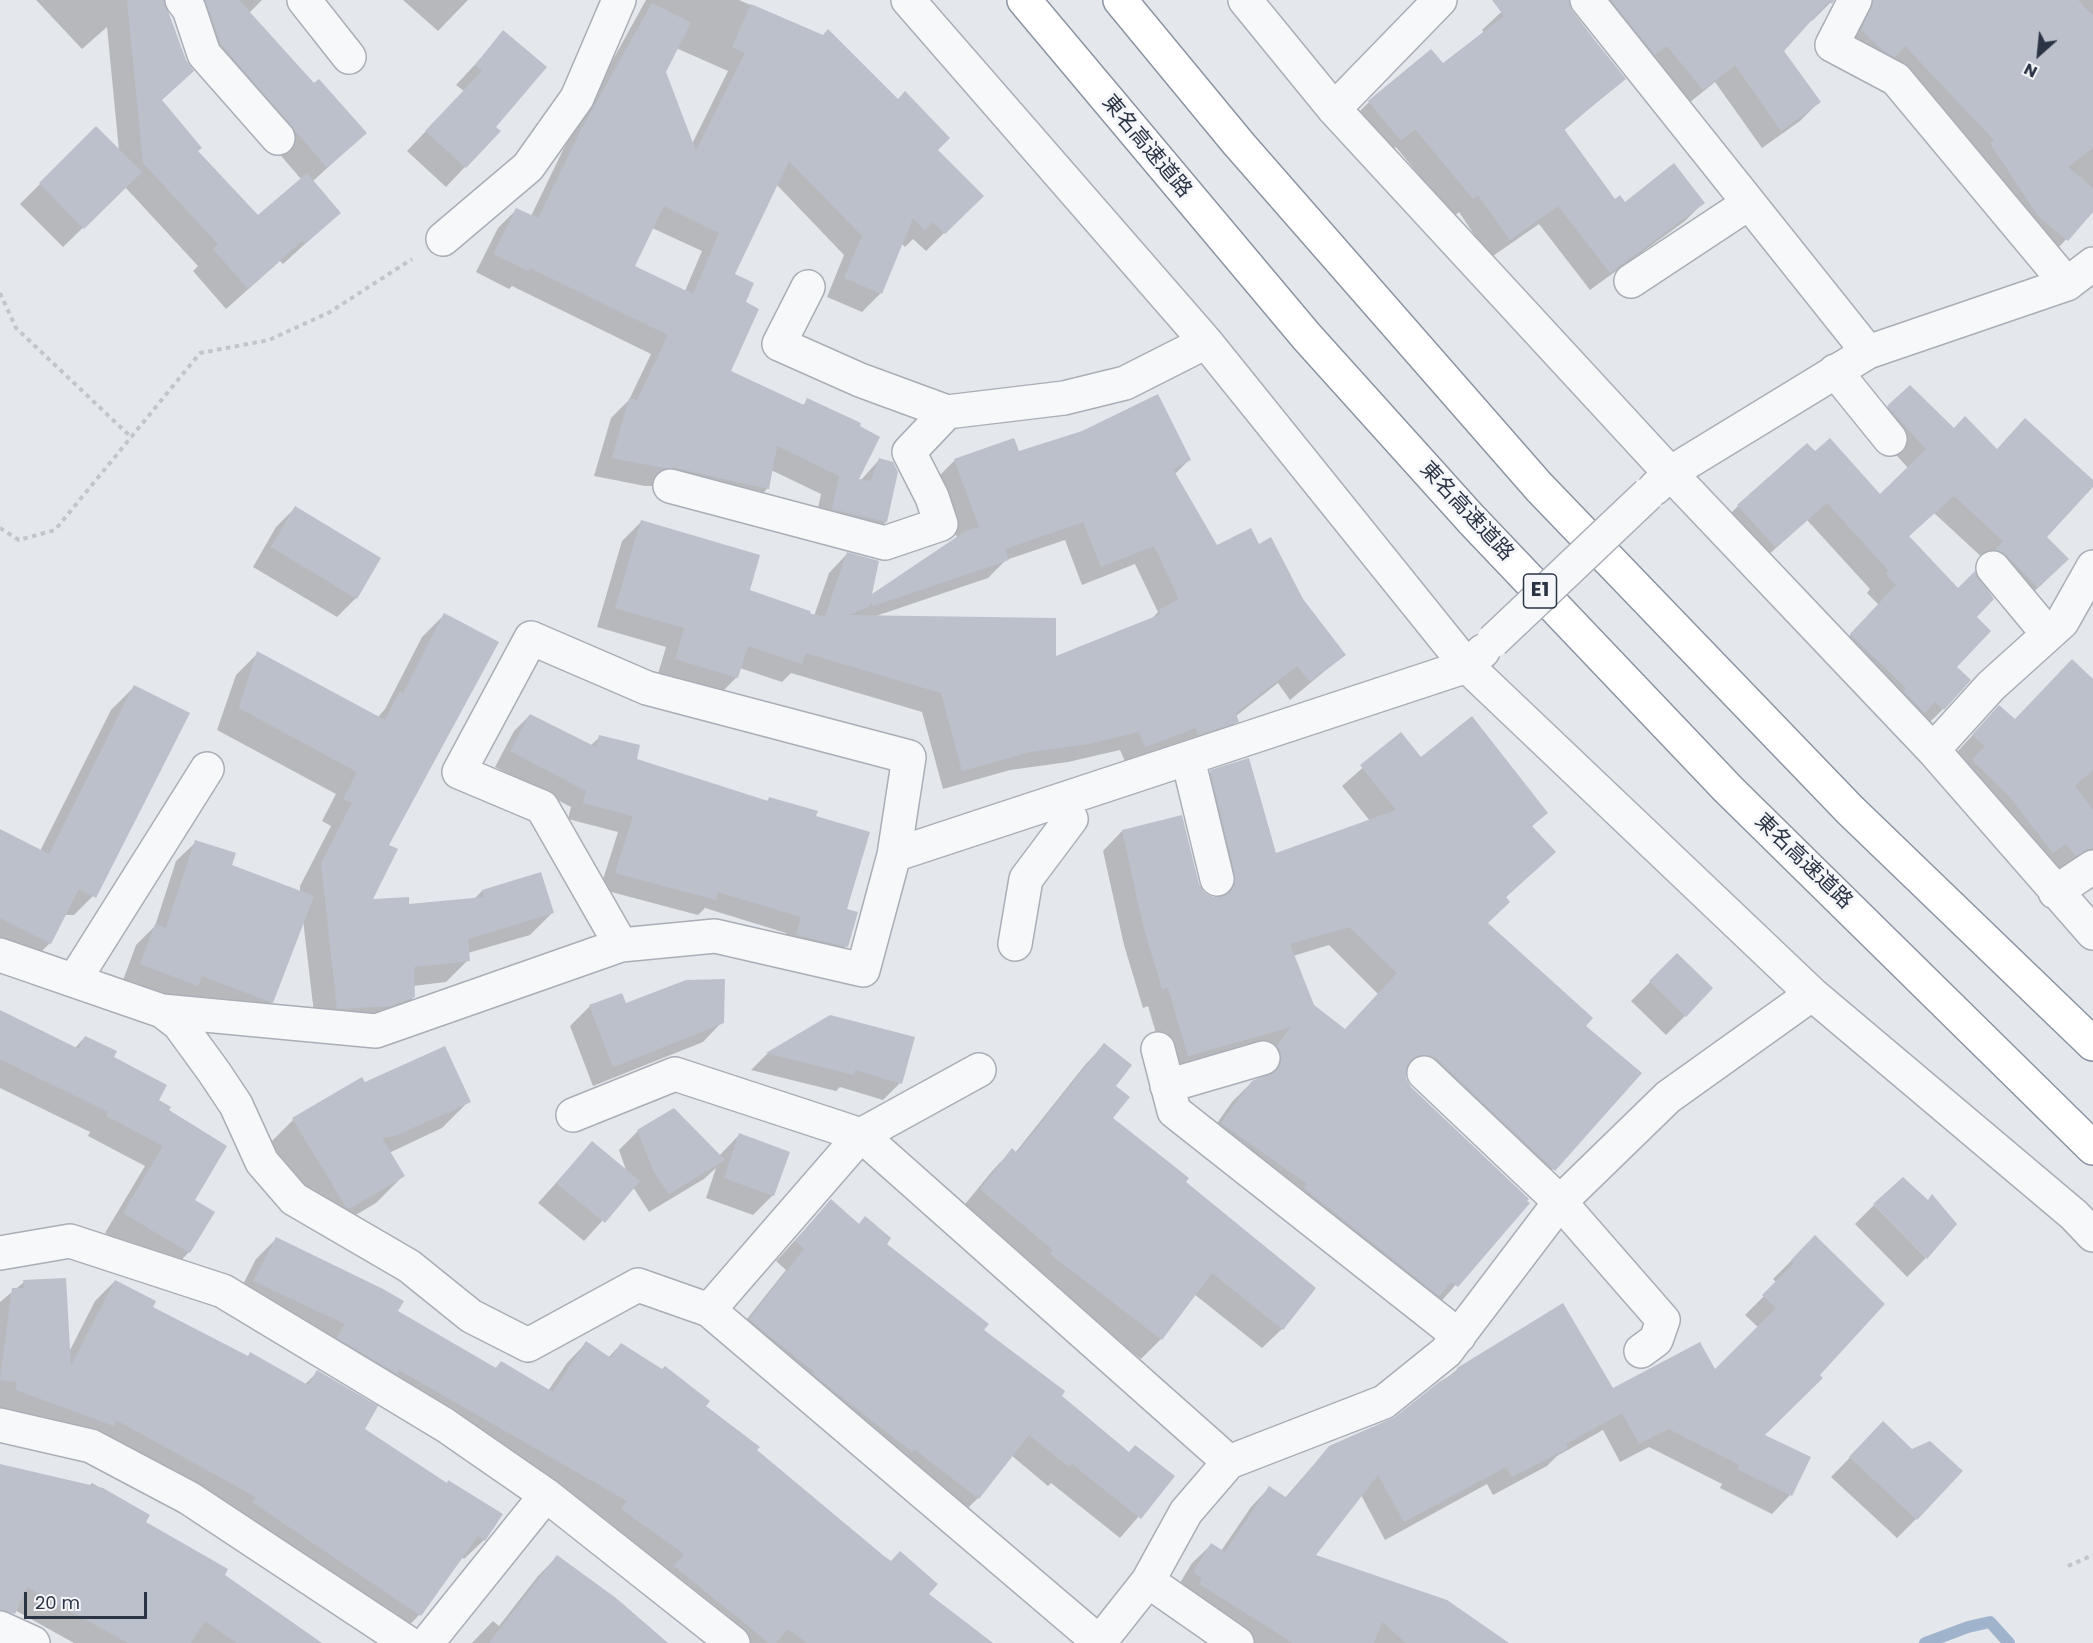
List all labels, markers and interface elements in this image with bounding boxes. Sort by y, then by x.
north arrow [2009,24,2069,84]
text: N [2020,58,2041,83]
street label: 東名高速道路 [1096,91,1196,203]
street label: 東名高速道路 [1414,457,1518,567]
road number: E1 [1524,574,1556,608]
street label: 東名高速道路 [1749,809,1857,915]
scale bar [27,1580,150,1618]
text: 20 m [35,1590,80,1615]

